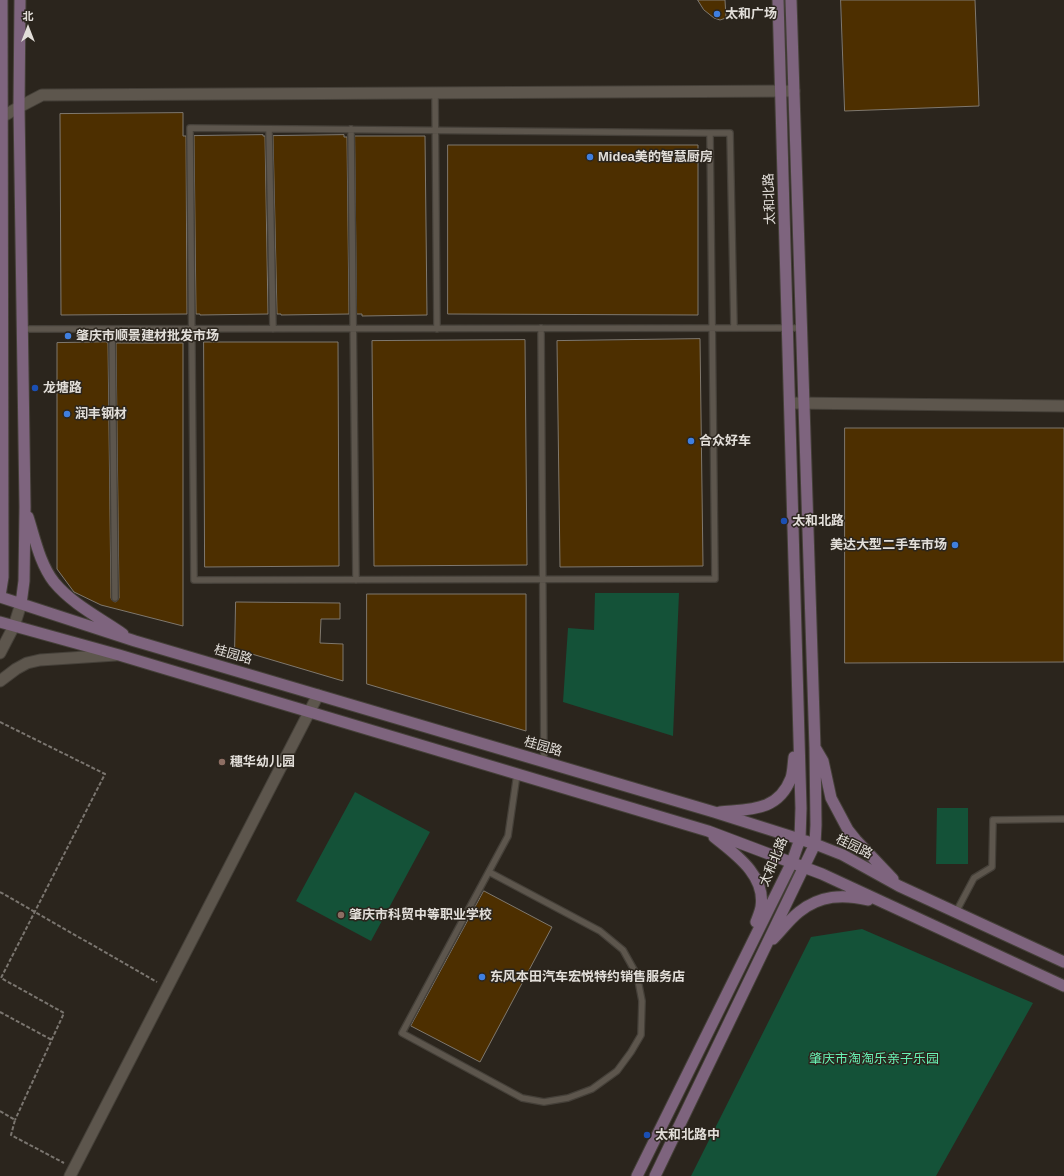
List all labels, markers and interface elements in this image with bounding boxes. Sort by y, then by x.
place label: 太和广场 [725,6,777,22]
north arrow [8,8,48,48]
marker: 太和广场 [712,9,722,19]
text: 北 [23,10,34,22]
place label: Midea美的智慧厨房 [598,149,713,165]
marker: Midea美的智慧厨房 [585,152,595,162]
street label: 太和北路 [761,173,779,225]
place label: 肇庆市顺景建材批发市场 [76,328,219,344]
marker: 肇庆市顺景建材批发市场 [63,331,73,341]
place label: 龙塘路 [43,380,82,396]
marker: 龙塘路 [30,383,40,393]
place label: 润丰钢材 [75,406,127,422]
marker: 润丰钢材 [62,409,72,419]
place label: 合众好车 [699,433,751,449]
marker: 合众好车 [686,436,696,446]
place label: 太和北路 [792,513,844,529]
marker: 太和北路 [779,516,789,526]
place label: 美达大型二手车市场 [830,537,947,553]
marker: 美达大型二手车市场 [950,540,960,550]
street label: 桂园路 [212,642,254,668]
street label: 桂园路 [522,734,564,760]
place label: 穗华幼儿园 [230,754,295,770]
marker: 穗华幼儿园 [217,757,227,767]
street label: 桂园路 [833,831,875,863]
street label: 太和北路 [757,835,791,889]
place label: 肇庆市科贸中等职业学校 [349,907,492,923]
marker: 肇庆市科贸中等职业学校 [336,910,346,920]
place label: 东风本田汽车宏悦特约销售服务店 [490,969,685,985]
marker: 东风本田汽车宏悦特约销售服务店 [477,972,487,982]
park label: 肇庆市淘淘乐亲子乐园 [809,1051,939,1067]
place label: 太和北路中 [655,1127,720,1143]
marker: 太和北路中 [642,1130,652,1140]

